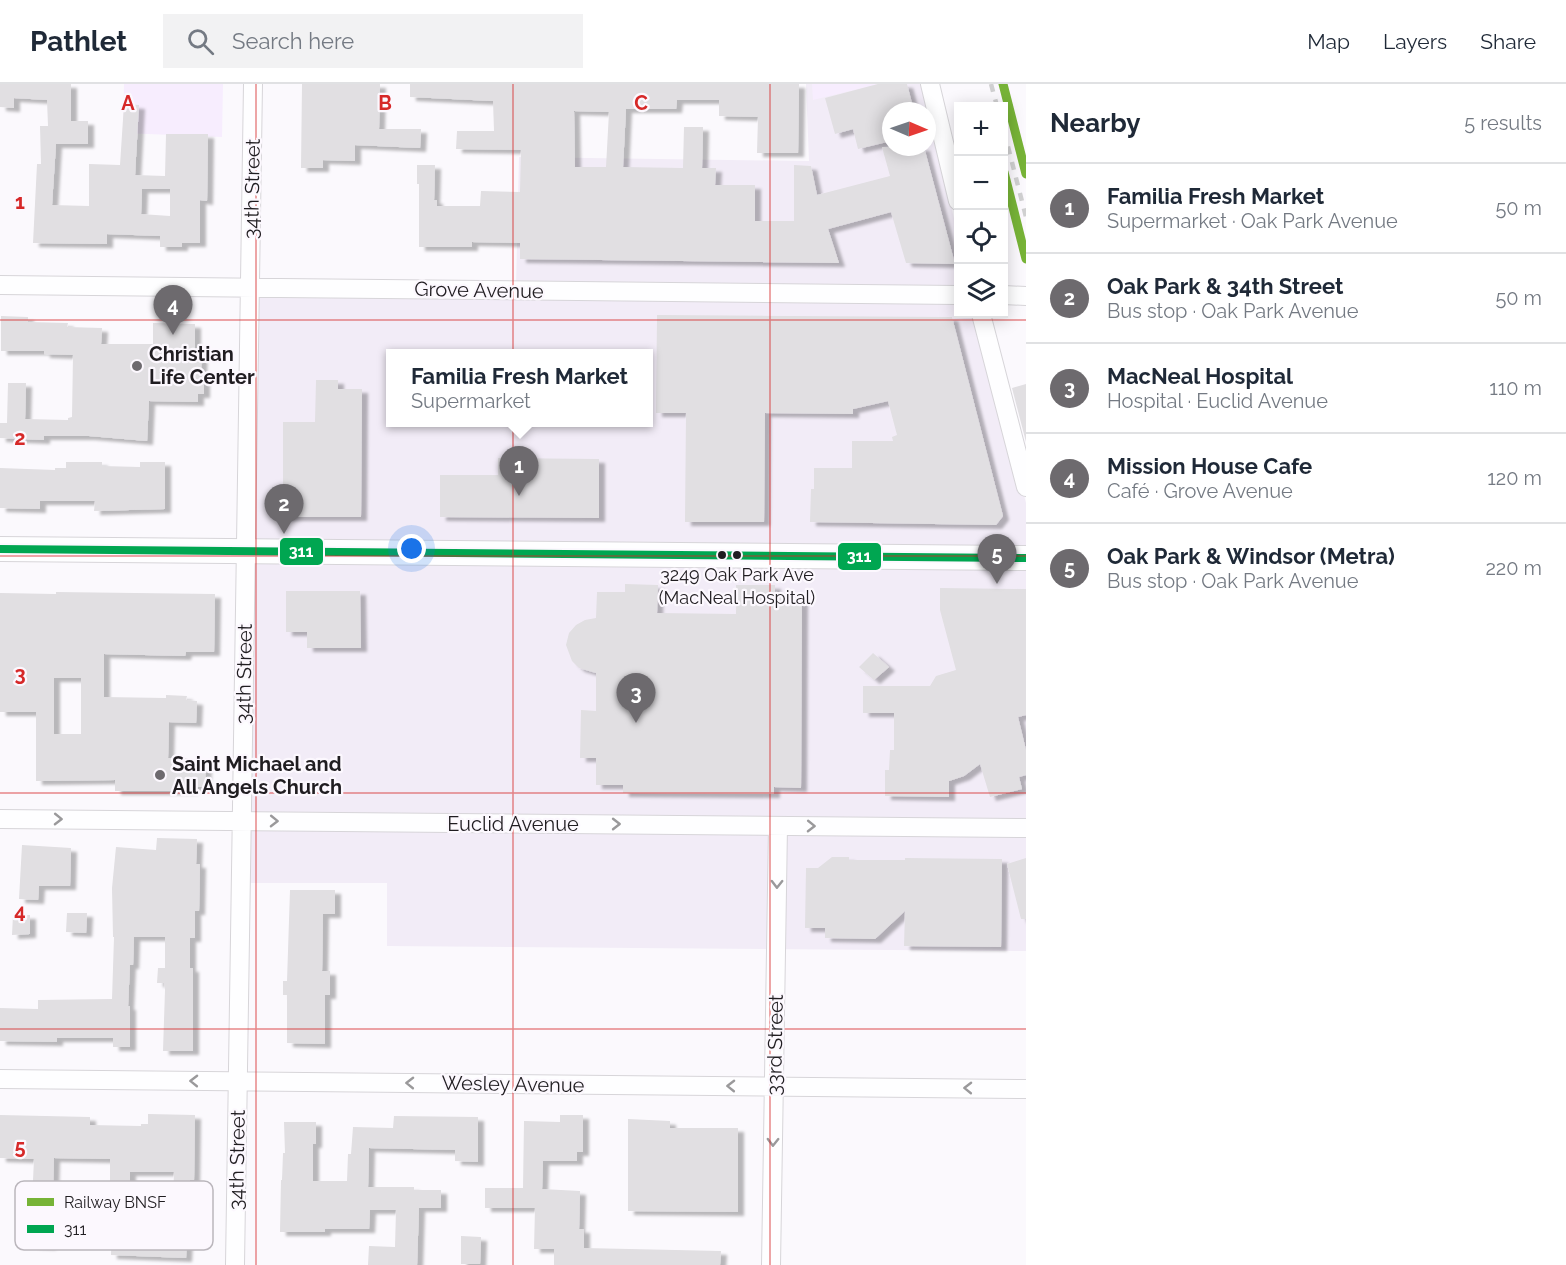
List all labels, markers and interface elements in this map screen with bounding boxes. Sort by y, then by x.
search box [163,14,583,68]
text: Pathlet [30,25,127,58]
icon: search [184,25,217,58]
text: Search here [232,28,354,54]
text: Map [1307,29,1350,54]
text: Layers [1383,29,1447,54]
text: Share [1480,29,1536,54]
text: A [121,91,135,115]
text: B [378,91,392,115]
text: C [634,91,648,115]
north arrow [882,102,936,156]
map controls [954,102,1008,318]
button: + [954,102,1008,156]
text: Nearby [1050,108,1140,138]
text: 5 results [1464,111,1542,135]
street label: 34th Street [239,138,265,239]
button: − [954,156,1008,210]
text: Familia Fresh Market [1107,183,1324,209]
text: 1 [15,190,25,214]
text: 1 [1065,196,1074,220]
text: 50 m [1495,196,1542,220]
text: Supermarket · Oak Park Avenue [1107,209,1398,233]
button: locate [954,210,1008,264]
button: layers [954,264,1008,318]
text: Oak Park & 34th Street [1107,273,1343,299]
street label: Grove Avenue [414,277,544,303]
pin: 4 [154,286,192,335]
text: 2 [1064,286,1075,310]
text: 50 m [1495,286,1542,310]
text: Bus stop · Oak Park Avenue [1107,299,1358,323]
place label: Christian Life Center [149,342,255,389]
popup [386,349,653,427]
marker: Christian Life Center [130,359,144,373]
text: Familia Fresh Market [411,363,628,389]
text: MacNeal Hospital [1107,363,1293,389]
text: 3 [1064,376,1075,400]
text: 110 m [1489,376,1542,400]
text: Supermarket [411,389,531,413]
text: Hospital · Euclid Avenue [1107,389,1328,413]
text: 2 [14,426,26,450]
pin: 1 [500,446,538,496]
text: Mission House Cafe [1107,453,1312,479]
text: 4 [1064,466,1075,490]
text: 120 m [1487,466,1542,490]
text: Café · Grove Avenue [1107,479,1293,503]
pin: 2 [264,484,304,534]
your location [397,534,426,563]
pin: 5 [978,534,1016,584]
line badge: 311 [279,537,324,566]
text: 311 [289,542,313,561]
line badge: 311 [837,542,882,571]
text: Oak Park & Windsor (Metra) [1107,543,1395,569]
text: 311 [847,547,871,566]
unlabelled marker [716,549,728,561]
marker: 3249 Oak Park Ave (MacNeal Hospital) [731,549,743,561]
text: 5 [1064,556,1075,580]
text: 220 m [1485,556,1542,580]
place label: 3249 Oak Park Ave (MacNeal Hospital) [659,564,815,608]
text: Bus stop · Oak Park Avenue [1107,569,1358,593]
street label: 34th Street [231,623,257,724]
text: 3 [14,662,26,686]
pin: 3 [616,674,656,723]
place label: Saint Michael and All Angels Church [172,752,342,799]
marker: Saint Michael and All Angels Church [153,768,167,782]
street label: Euclid Avenue [447,812,579,836]
one-way arrow [54,813,63,826]
one-way arrow [270,815,279,828]
one-way arrow [612,818,621,831]
one-way arrow [807,820,816,832]
one-way arrow [771,880,783,889]
text: 4 [14,899,26,923]
street label: 33rd Street [762,994,788,1096]
street label: Wesley Avenue [441,1071,585,1097]
one-way arrow [189,1074,198,1087]
one-way arrow [405,1077,414,1089]
one-way arrow [726,1080,735,1092]
one-way arrow [963,1082,972,1094]
street label: 34th Street [224,1109,250,1210]
text: 5 [14,1135,26,1159]
one-way arrow [767,1138,779,1147]
legend [15,1181,213,1250]
text: Railway BNSF [64,1193,166,1212]
text: 311 [64,1220,86,1239]

